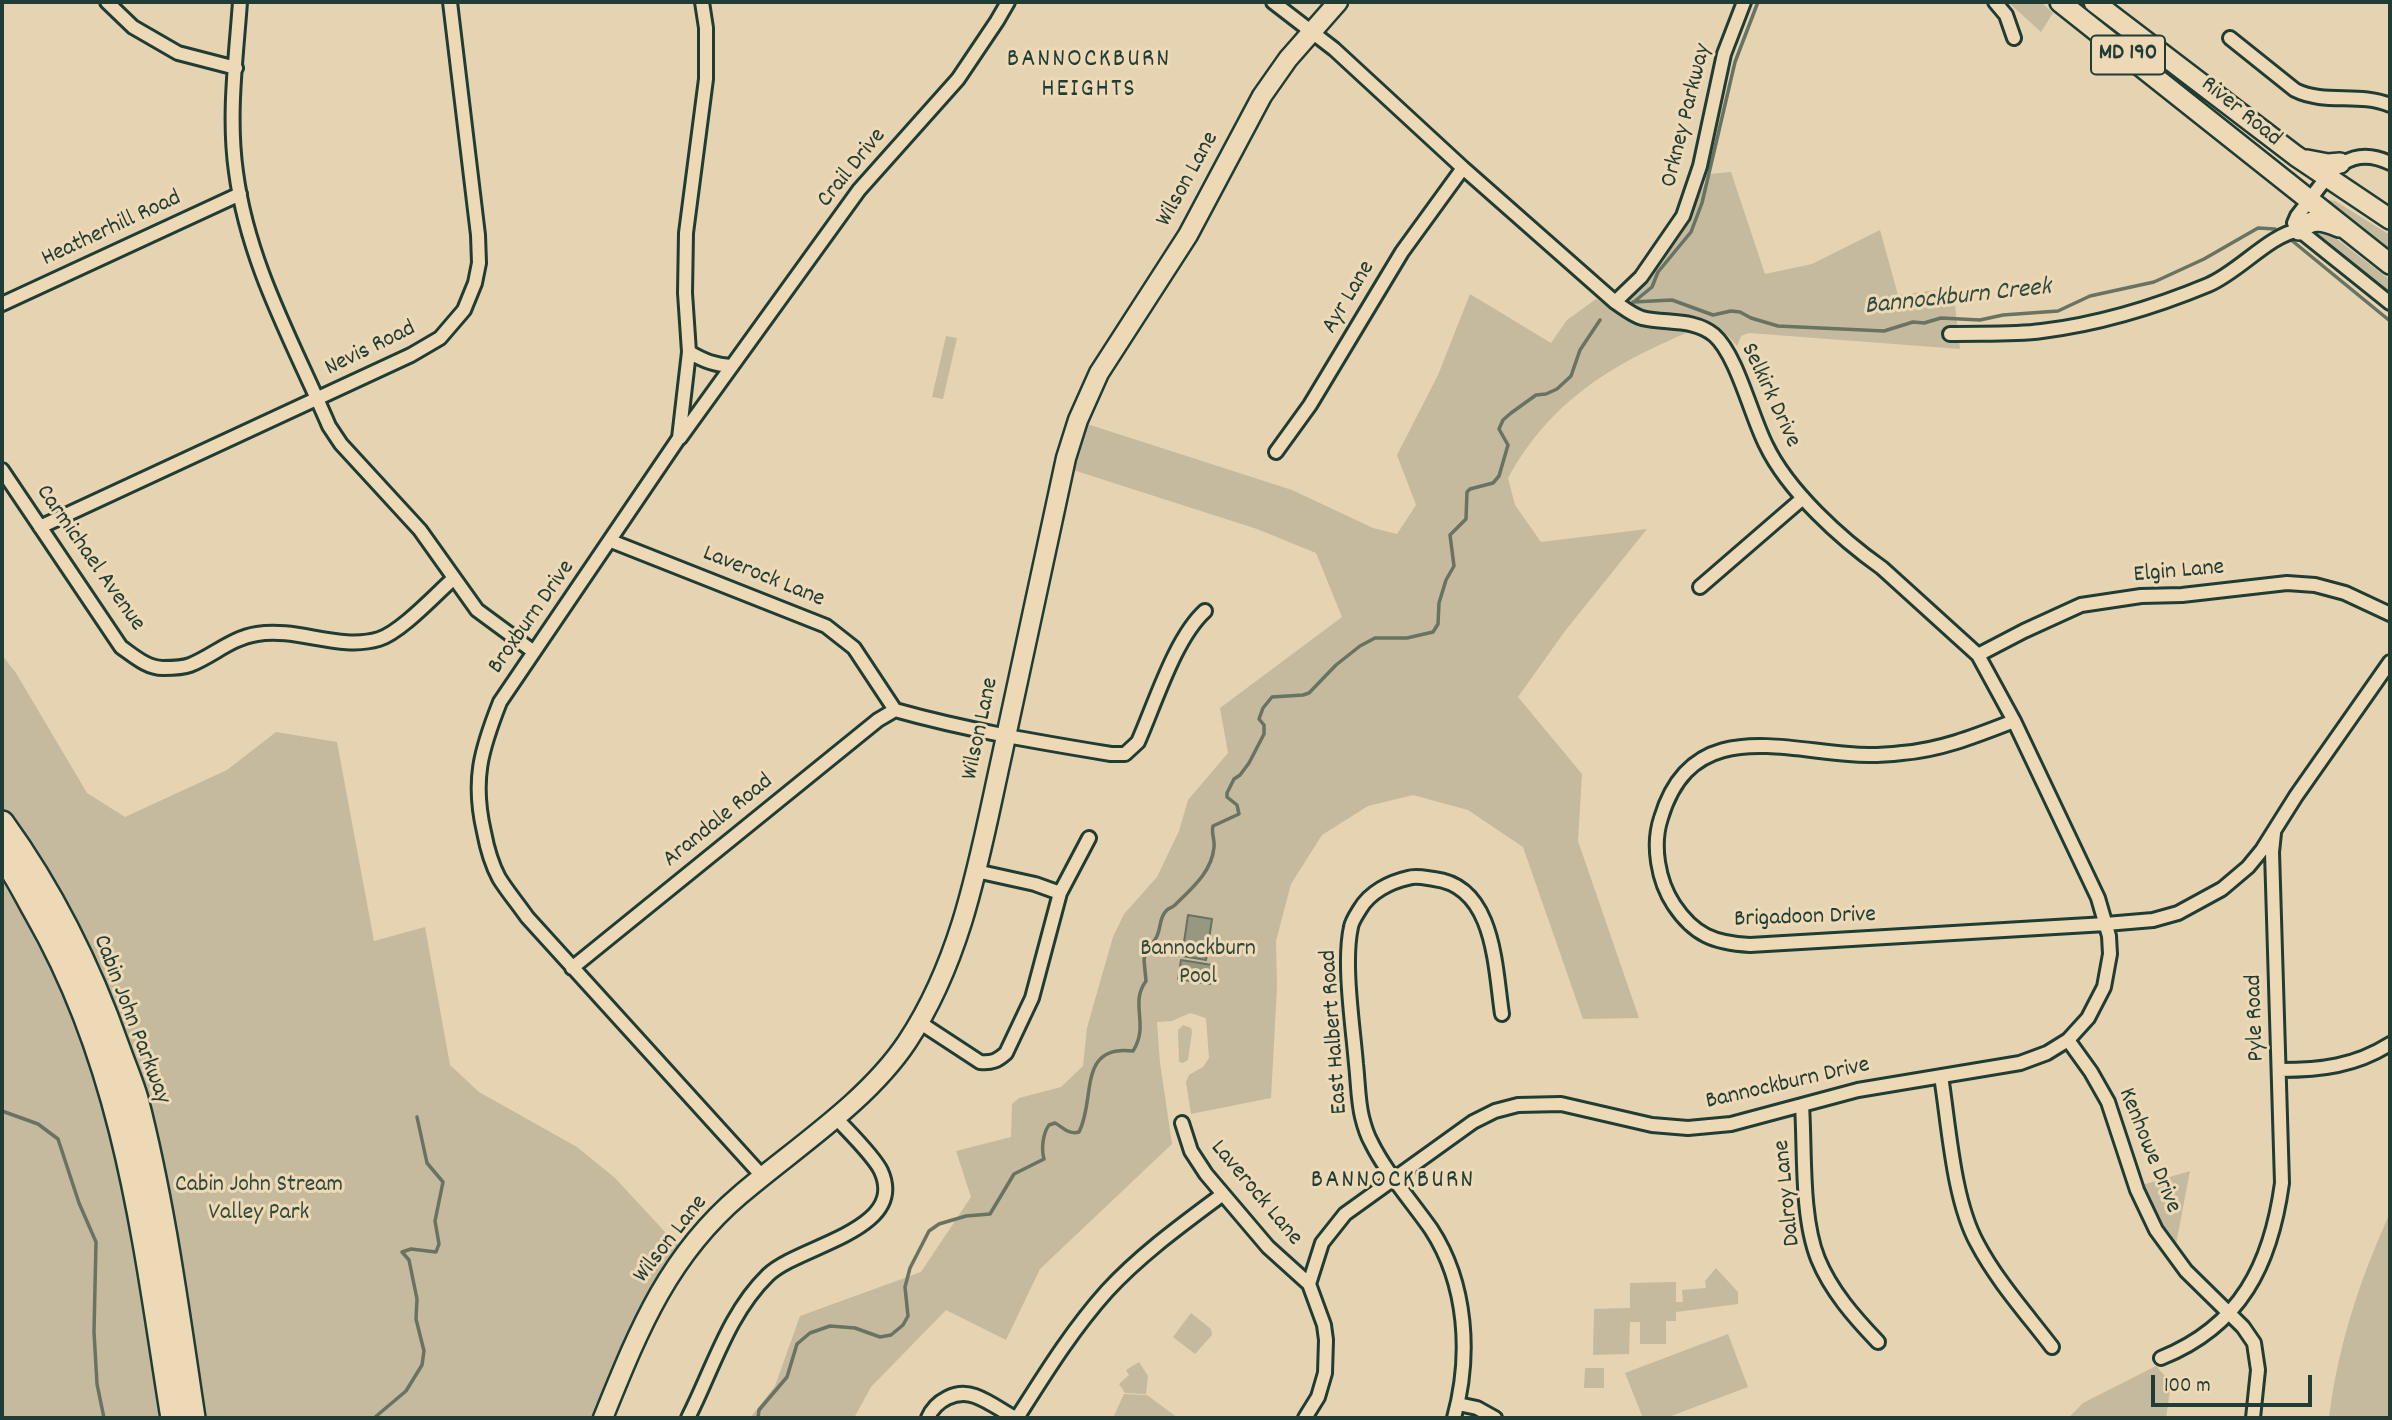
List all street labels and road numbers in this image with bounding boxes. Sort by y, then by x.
road number: MD 190 [2091,36,2165,74]
street label: Orkney Parkway [1656,41,1720,191]
street label: River Road [2194,72,2286,154]
street label: Crail Drive [812,123,894,215]
street label: Wilson Lane [1151,128,1227,232]
street label: Heatherhill Road [38,185,186,275]
street label: Ayr Lane [1317,256,1383,340]
street label: Nevis Road [321,316,421,384]
street label: Selkirk Drive [1732,339,1806,453]
street label: Carmichael Avenue [28,480,150,638]
street label: Laverock Lane [698,540,828,616]
street label: Elgin Lane [2133,555,2225,591]
street label: Broxburn Drive [483,556,583,680]
street label: Wilson Lane [957,675,1007,783]
street label: Arandale Road [658,769,780,875]
street label: Brigadoon Drive [1734,902,1876,936]
street label: Cabin John Parkway [85,931,175,1109]
street label: East Halbert Road [1316,949,1356,1115]
street label: Pyle Road [2241,974,2273,1062]
street label: Bannockburn Drive [1703,1052,1873,1118]
street label: Kenhowe Drive [2110,1084,2186,1218]
street label: Laverock Lane [1203,1135,1307,1253]
street label: Dalroy Lane [1769,1138,1809,1248]
street label: Wilson Lane [629,1190,715,1290]

